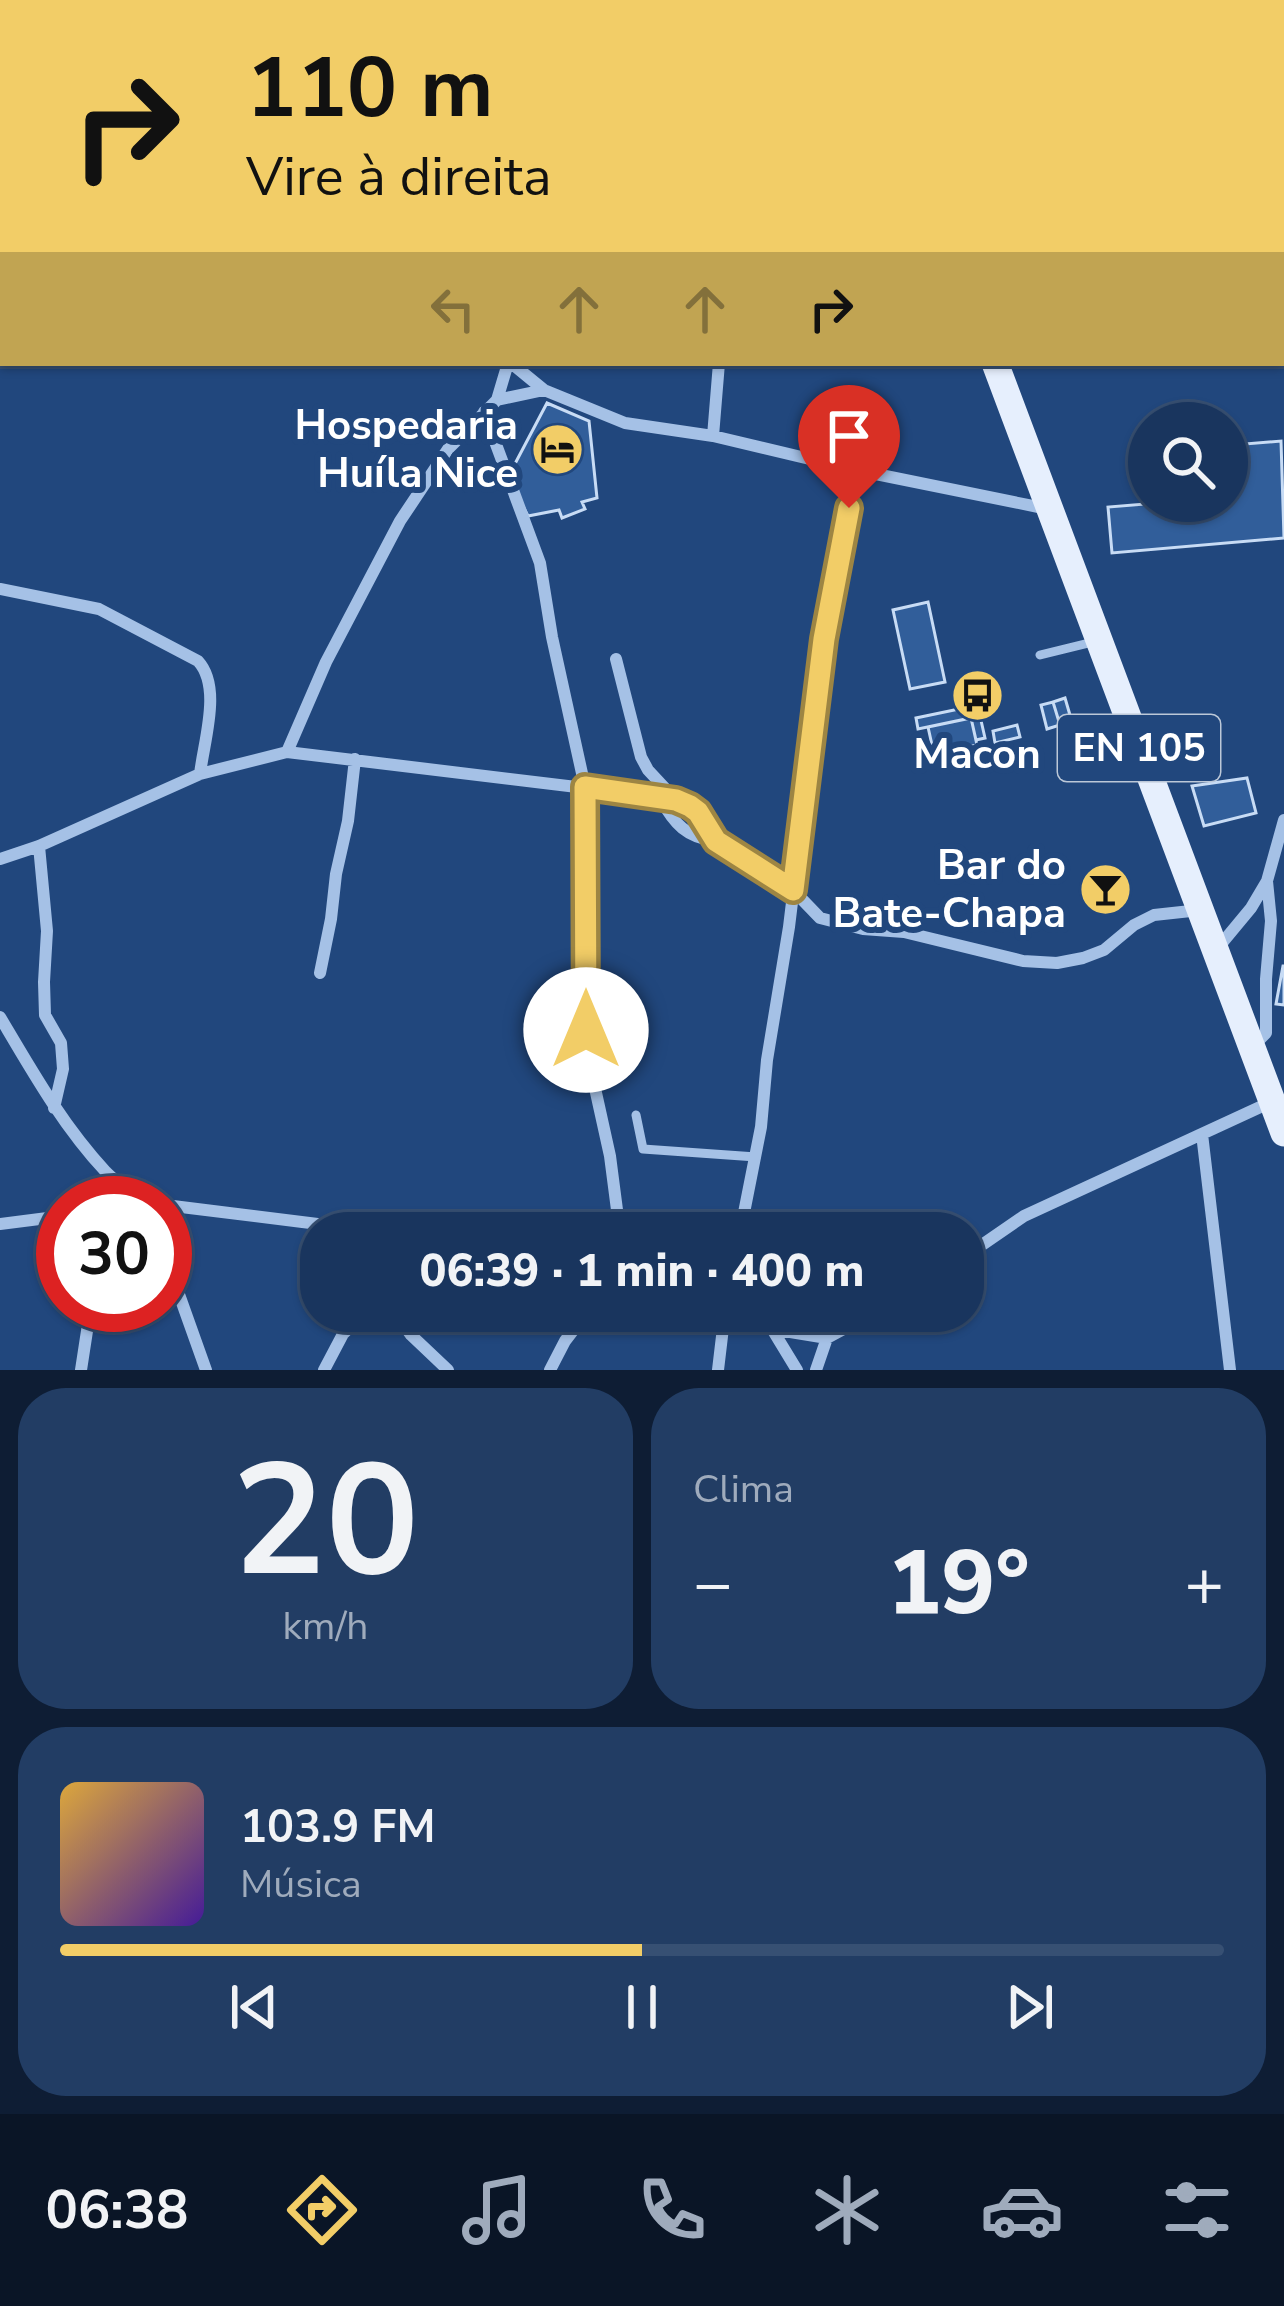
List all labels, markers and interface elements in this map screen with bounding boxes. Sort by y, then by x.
text: 110 m [246,31,494,146]
icon: right [48,48,204,204]
text: Vire à direita [246,140,552,214]
icon: left [420,276,486,342]
icon: ahead [546,276,612,342]
icon: ahead [672,276,738,342]
icon: right [798,276,864,342]
pin [798,385,900,508]
place label: Hospedaria Huíla Nice [295,397,518,502]
map controls [1128,402,1248,522]
button: search [1128,402,1248,522]
icon: arrive [816,403,882,469]
hotel icon: Hospedaria Huíla Nice [529,421,585,477]
bus stop icon: Macon [949,667,1005,723]
road number: EN 105 [1058,715,1220,781]
place label: Macon [913,726,1041,783]
place label: Bar do Bate-Chapa [832,837,1066,942]
bar icon: Bar do Bate-Chapa [1077,861,1133,917]
position arrow [523,967,649,1093]
speed limit sign: 30 [36,1176,192,1332]
text: 06:39 · 1 min · 400 m [419,1241,865,1302]
text: 20 [232,1415,419,1628]
text: Clima [693,1463,794,1516]
text: 19° [887,1522,1030,1645]
text: − [693,1539,733,1629]
text: + [1184,1539,1224,1629]
text: km/h [283,1600,368,1653]
text: 103.9 FM [240,1797,436,1858]
text: Música [240,1858,362,1911]
icon: previous [221,1974,287,2040]
icon: pause [609,1974,675,2040]
icon: next [997,1974,1063,2040]
icon: directions [280,2168,364,2252]
icon: music [455,2168,539,2252]
icon: phone [630,2168,714,2252]
icon: climate [805,2168,889,2252]
icon: car [980,2168,1064,2252]
icon: filters [1155,2168,1239,2252]
text: 06:38 [46,2173,189,2247]

